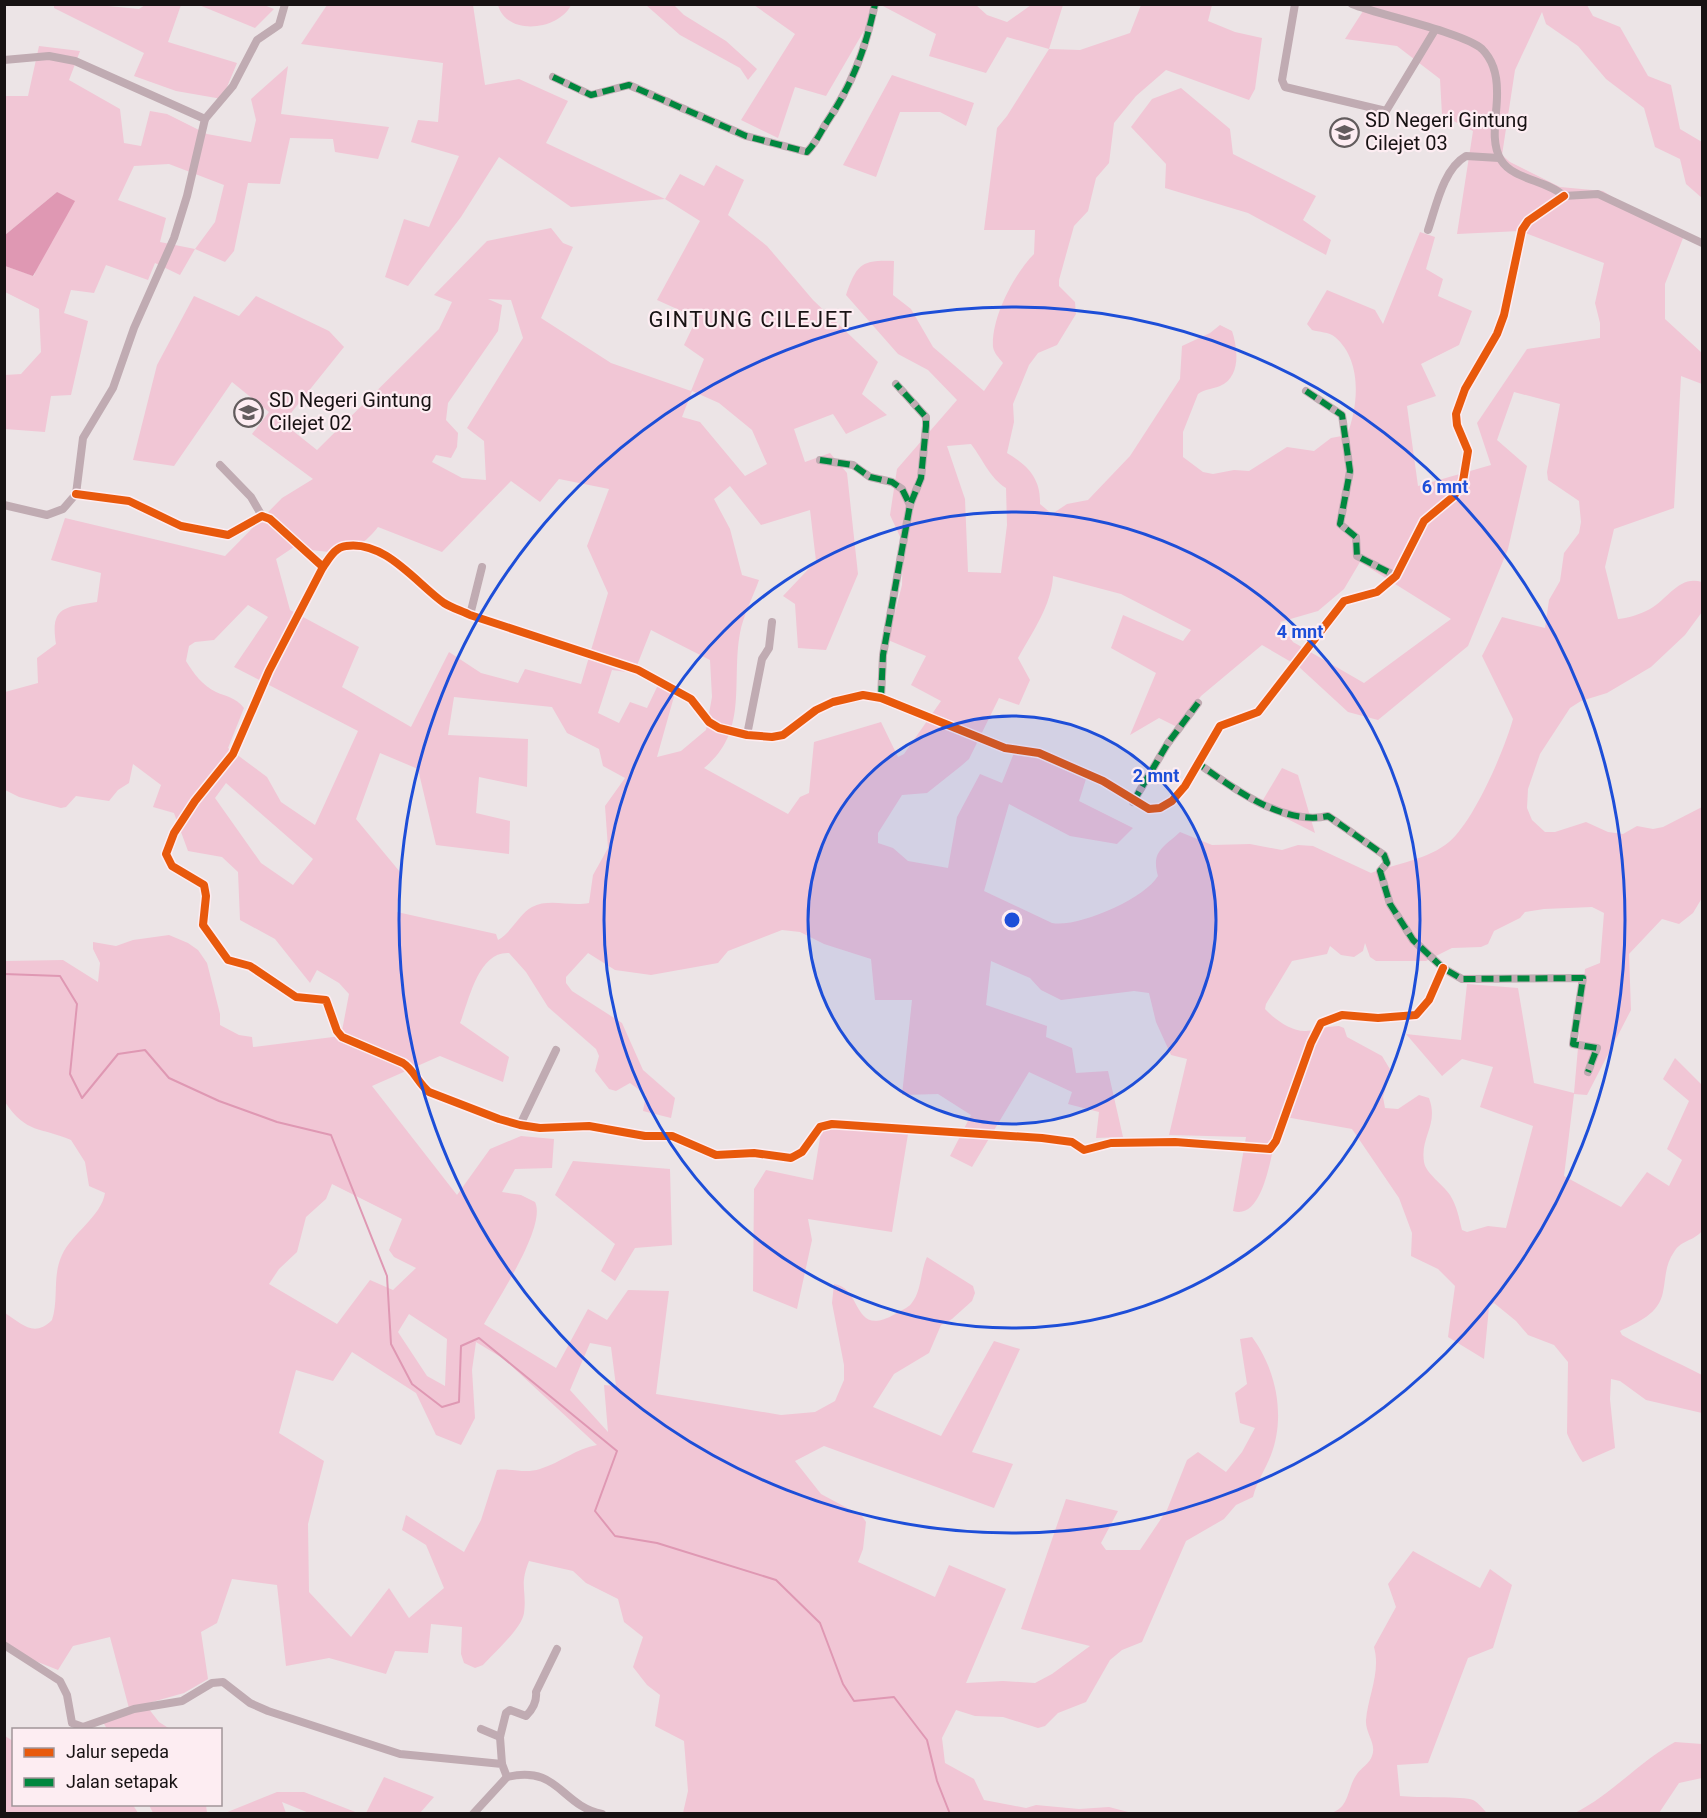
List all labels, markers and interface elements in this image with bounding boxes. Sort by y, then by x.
place label: SD Negeri Gintung Cilejet 03 [1365,108,1528,155]
school or university icon: SD Negeri Gintung Cilejet 03 [1328,116,1360,148]
district label: GINTUNG CILEJET [648,307,854,332]
place label: SD Negeri Gintung Cilejet 02 [269,388,432,435]
school or university icon: SD Negeri Gintung Cilejet 02 [232,396,264,428]
text: 6 mnt [1422,476,1468,497]
text: 4 mnt [1277,621,1323,642]
text: 2 mnt [1133,765,1179,786]
centre of rings [1002,910,1022,930]
legend [12,1728,222,1806]
text: Jalur sepeda [66,1741,169,1762]
text: Jalan setapak [66,1771,179,1792]

